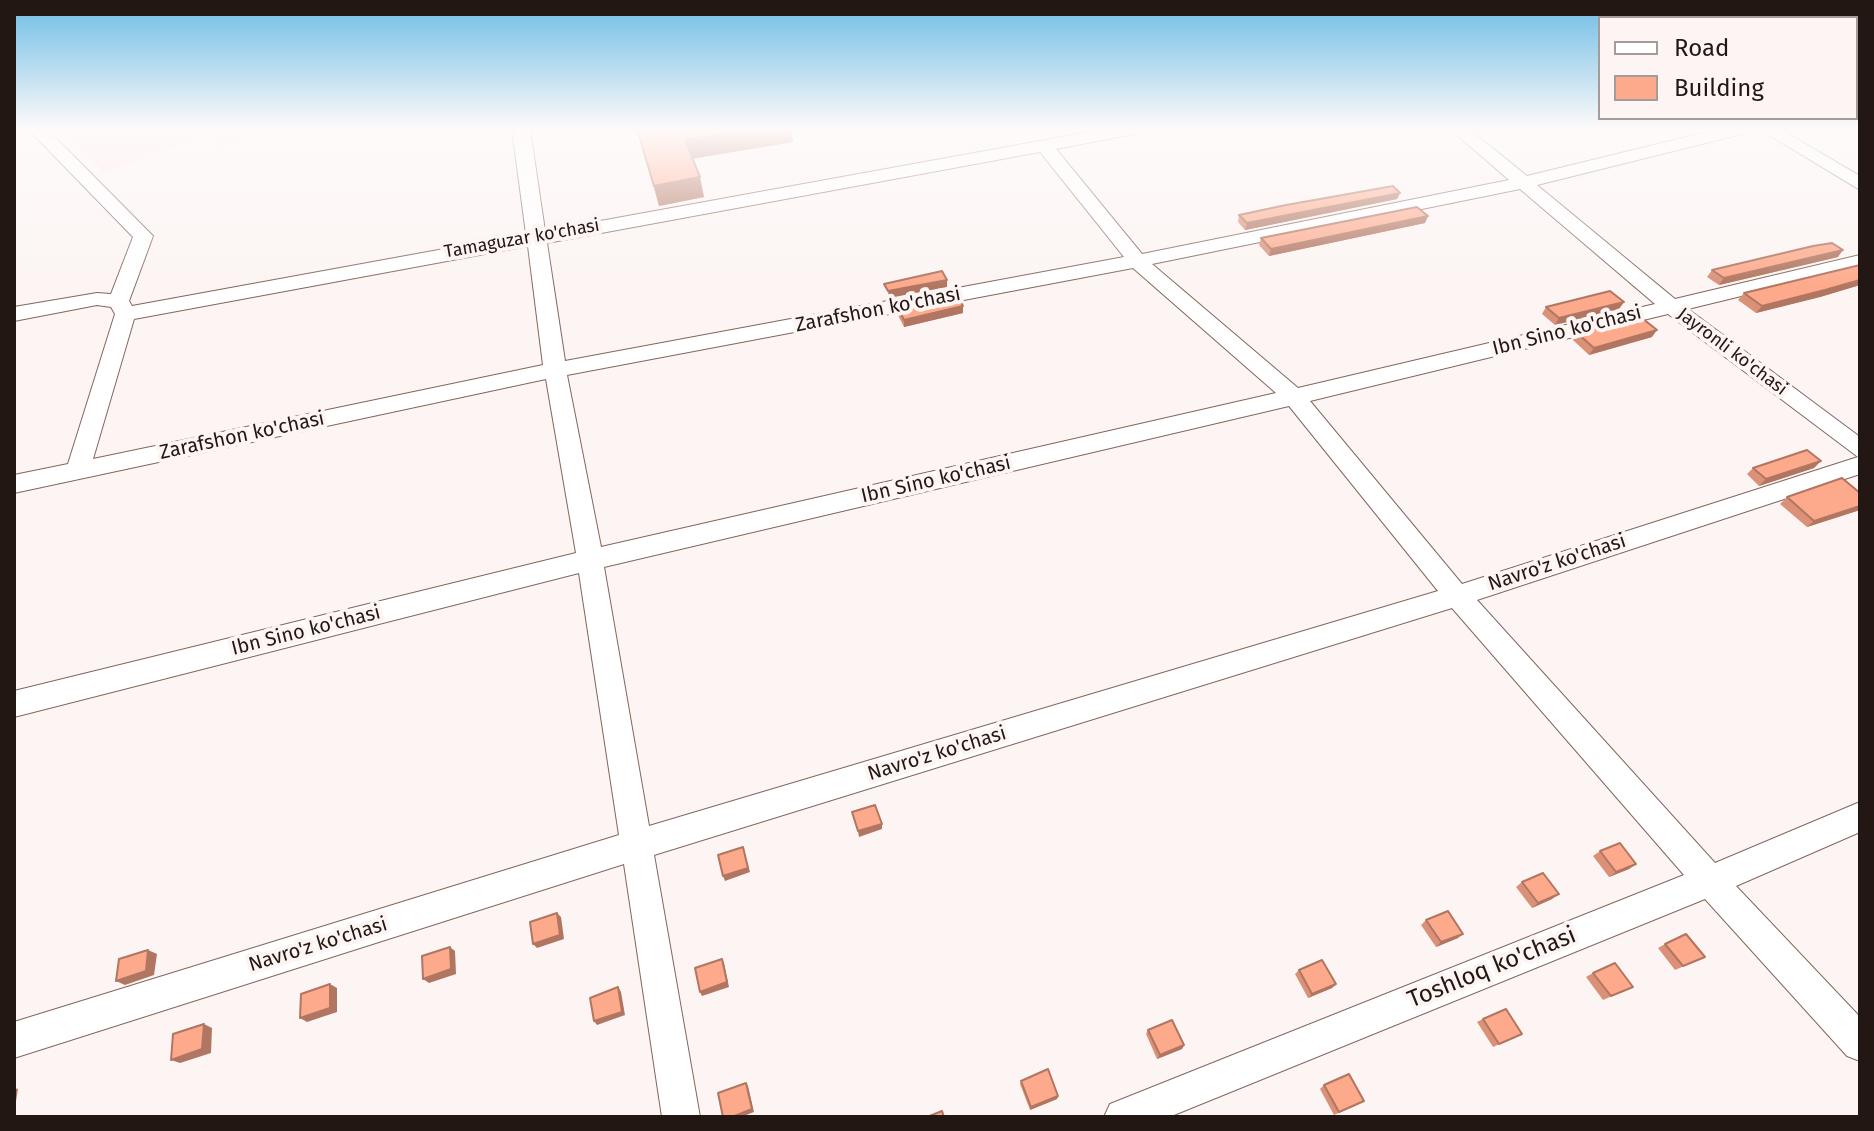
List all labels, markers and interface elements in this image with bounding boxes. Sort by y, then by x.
legend [1598,16,1858,120]
text: Road [1674,34,1729,62]
text: Building [1674,74,1764,102]
street label: Tamaguzar ko'chasi [443,215,601,263]
street label: Zarafshon ko'chasi [793,282,963,338]
street label: Ibn Sino ko'chasi [1490,301,1644,361]
street label: Jayronli ko'chasi [1673,304,1791,400]
street label: Zarafshon ko'chasi [157,407,327,465]
street label: Ibn Sino ko'chasi [859,451,1013,509]
street label: Navro'z ko'chasi [1485,529,1629,597]
street label: Ibn Sino ko'chasi [229,601,383,661]
street label: Navro'z ko'chasi [865,722,1009,786]
street label: Navro'z ko'chasi [246,913,390,977]
street label: Toshloq ko'chasi [1404,921,1580,1015]

